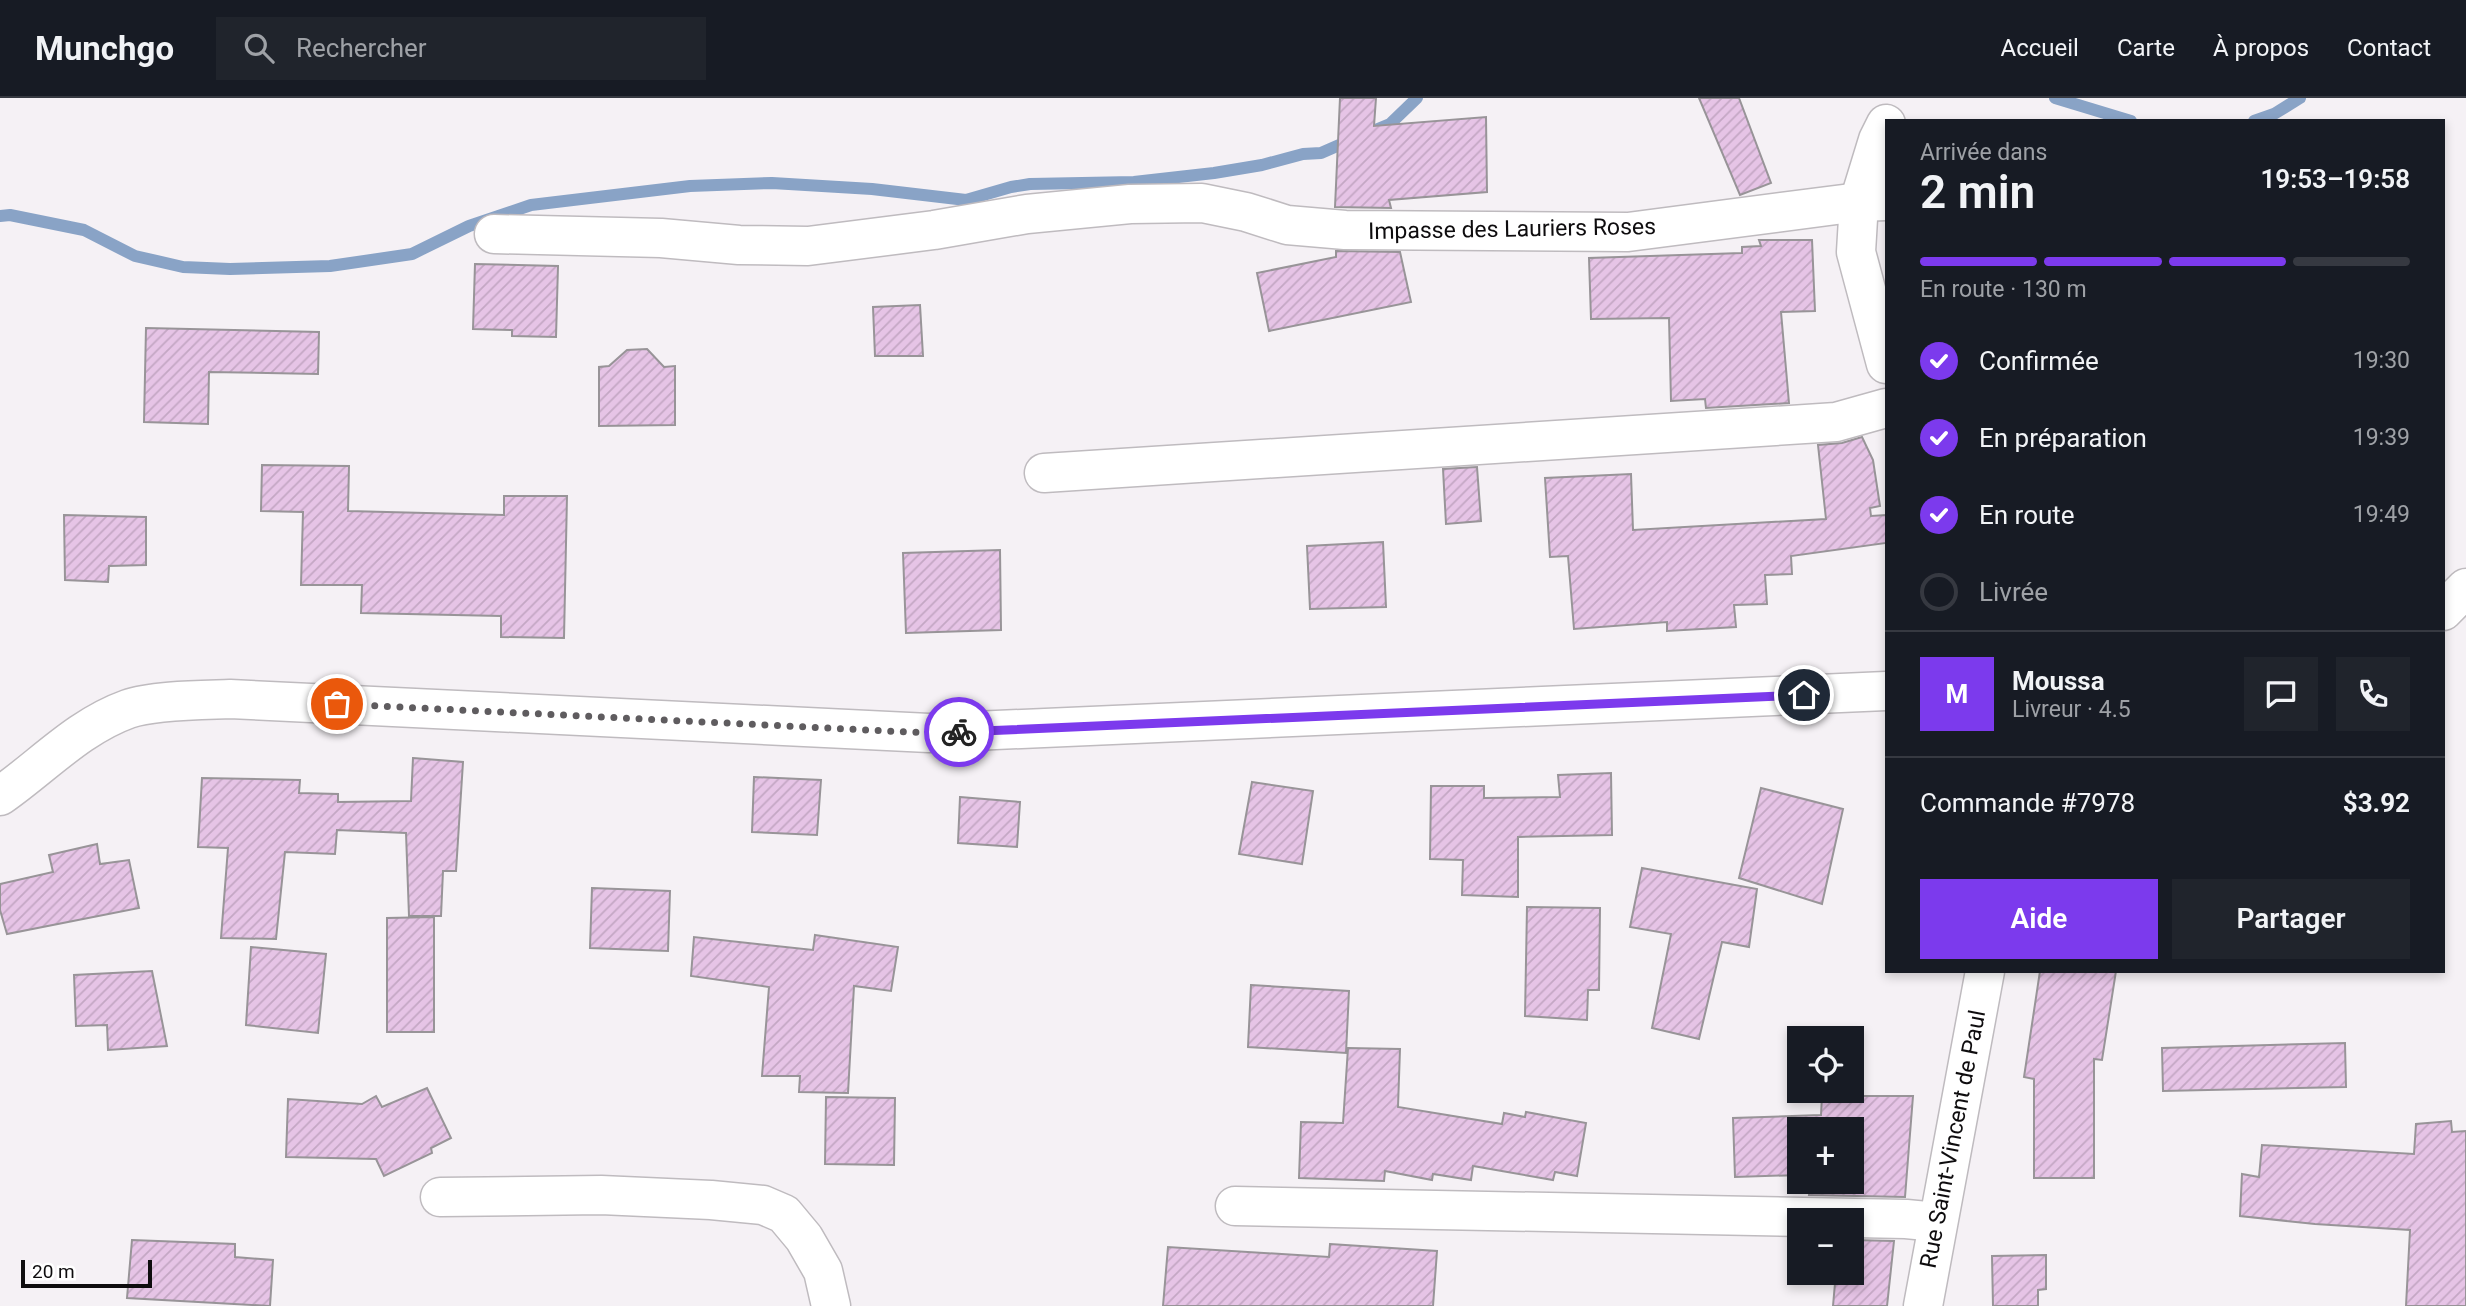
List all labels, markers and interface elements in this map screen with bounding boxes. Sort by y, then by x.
search box [216,17,706,80]
text: Munchgo [35,29,174,68]
icon: search [240,29,278,67]
text: Rechercher [296,33,427,63]
text: Accueil [2000,34,2079,62]
text: Carte [2117,34,2175,62]
text: À propos [2213,34,2309,62]
text: Contact [2347,34,2431,62]
text: Arrivée dans [1920,139,2047,166]
text: 19:53–19:58 [2260,164,2410,194]
text: 2 min [1920,165,2035,219]
street label: Impasse des Lauriers Roses [1368,213,1656,245]
text: En route · 130 m [1920,276,2087,303]
icon: check [1920,342,1958,380]
text: Confirmée [1979,346,2099,376]
text: 19:30 [2353,347,2410,374]
icon: check [1920,419,1958,457]
text: En préparation [1979,423,2147,453]
text: 19:39 [2353,424,2410,451]
icon: check [1920,496,1958,534]
text: En route [1979,500,2075,530]
text: 19:49 [2353,501,2410,528]
text: Livrée [1979,577,2048,607]
button: chat [2244,657,2318,731]
button: phone [2336,657,2410,731]
pin [1774,665,1834,725]
text: Moussa [2012,666,2105,696]
pin [307,674,367,734]
icon: home [1785,676,1823,714]
text: M [1946,679,1968,709]
icon: bag [318,685,356,723]
text: Livreur · 4.5 [2012,696,2131,723]
courier [924,697,994,767]
icon: bike [940,713,978,751]
text: Commande #7978 [1920,788,2135,818]
text: $3.92 [2343,788,2410,818]
button: Aide [1920,879,2158,959]
button: Partager [2172,879,2410,959]
street label: Rue Saint-Vincent de Paul [1915,1008,1991,1270]
map controls [1787,1026,1864,1285]
button: locate [1787,1026,1864,1103]
button: + [1787,1117,1864,1194]
button: − [1787,1208,1864,1285]
scale bar [21,1257,152,1289]
text: 20 m [32,1260,75,1283]

